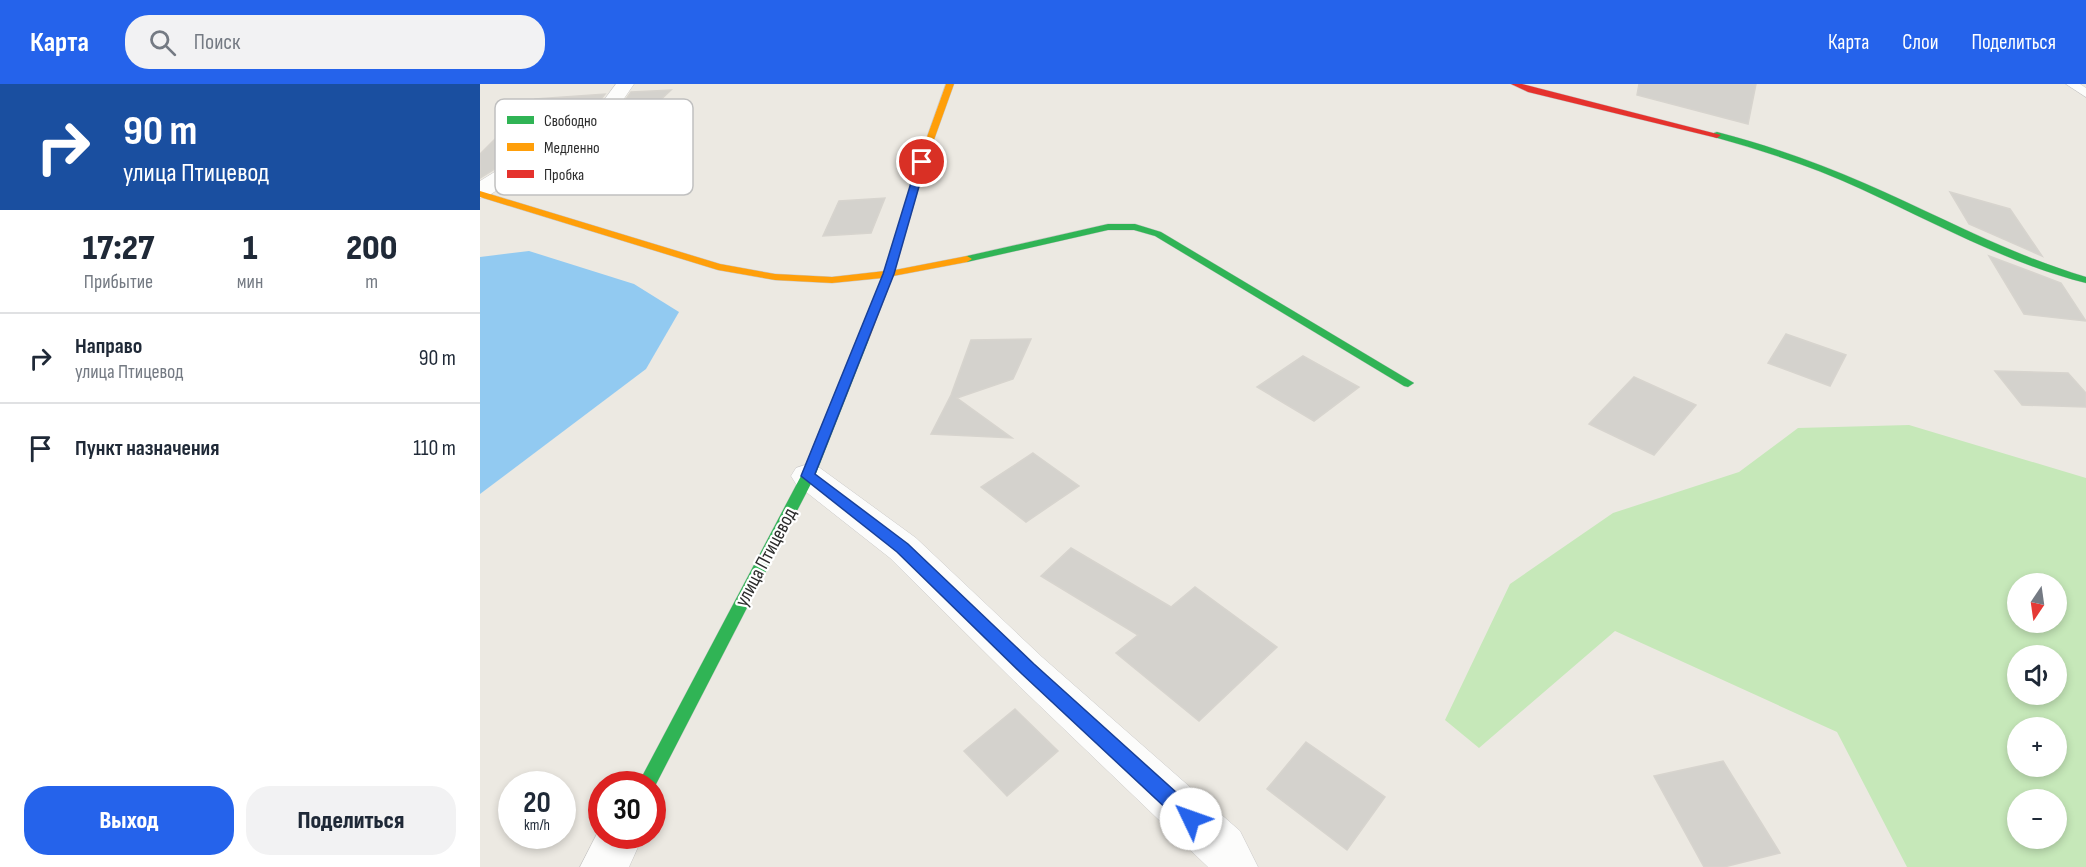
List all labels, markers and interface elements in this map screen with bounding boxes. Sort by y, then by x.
search box [125,15,545,69]
text: Карта [30,26,89,59]
icon: search [146,26,179,59]
text: Поиск [194,29,240,56]
text: Карта [1828,30,1869,55]
text: Слои [1902,30,1938,55]
text: Поделиться [1971,30,2056,55]
legend [495,99,693,195]
text: 90 m [123,106,197,157]
icon: right [24,108,102,186]
text: Свободно [544,112,597,131]
pin [896,136,947,187]
text: Медленно [544,139,600,158]
icon: arrive [905,145,938,178]
text: улица Птицевод [123,157,269,189]
text: Пробка [544,166,584,185]
text: 17:27 [83,227,154,270]
text: 1 [243,227,257,270]
text: 200 [346,227,397,270]
text: Прибытие [84,270,153,294]
text: мин [237,270,263,294]
text: m [365,270,378,294]
text: Направо [75,333,142,360]
icon: right [24,342,57,375]
text: 90 m [419,345,456,372]
text: улица Птицевод [75,360,183,384]
icon: arrive [24,432,57,465]
text: Пункт назначения [75,435,219,462]
text: 110 m [413,435,456,462]
street label: улица Птицевод [730,503,802,611]
north arrow [2007,573,2067,633]
map controls [2007,573,2067,849]
button: sound [2007,645,2067,705]
button: + [2007,717,2067,777]
speed limit sign: 30 [588,771,666,849]
text: 20 [523,785,551,821]
button: Выход [24,786,234,855]
button: Поделиться [246,786,456,855]
position arrow [1159,787,1223,851]
button: − [2007,789,2067,849]
text: km/h [524,816,550,835]

